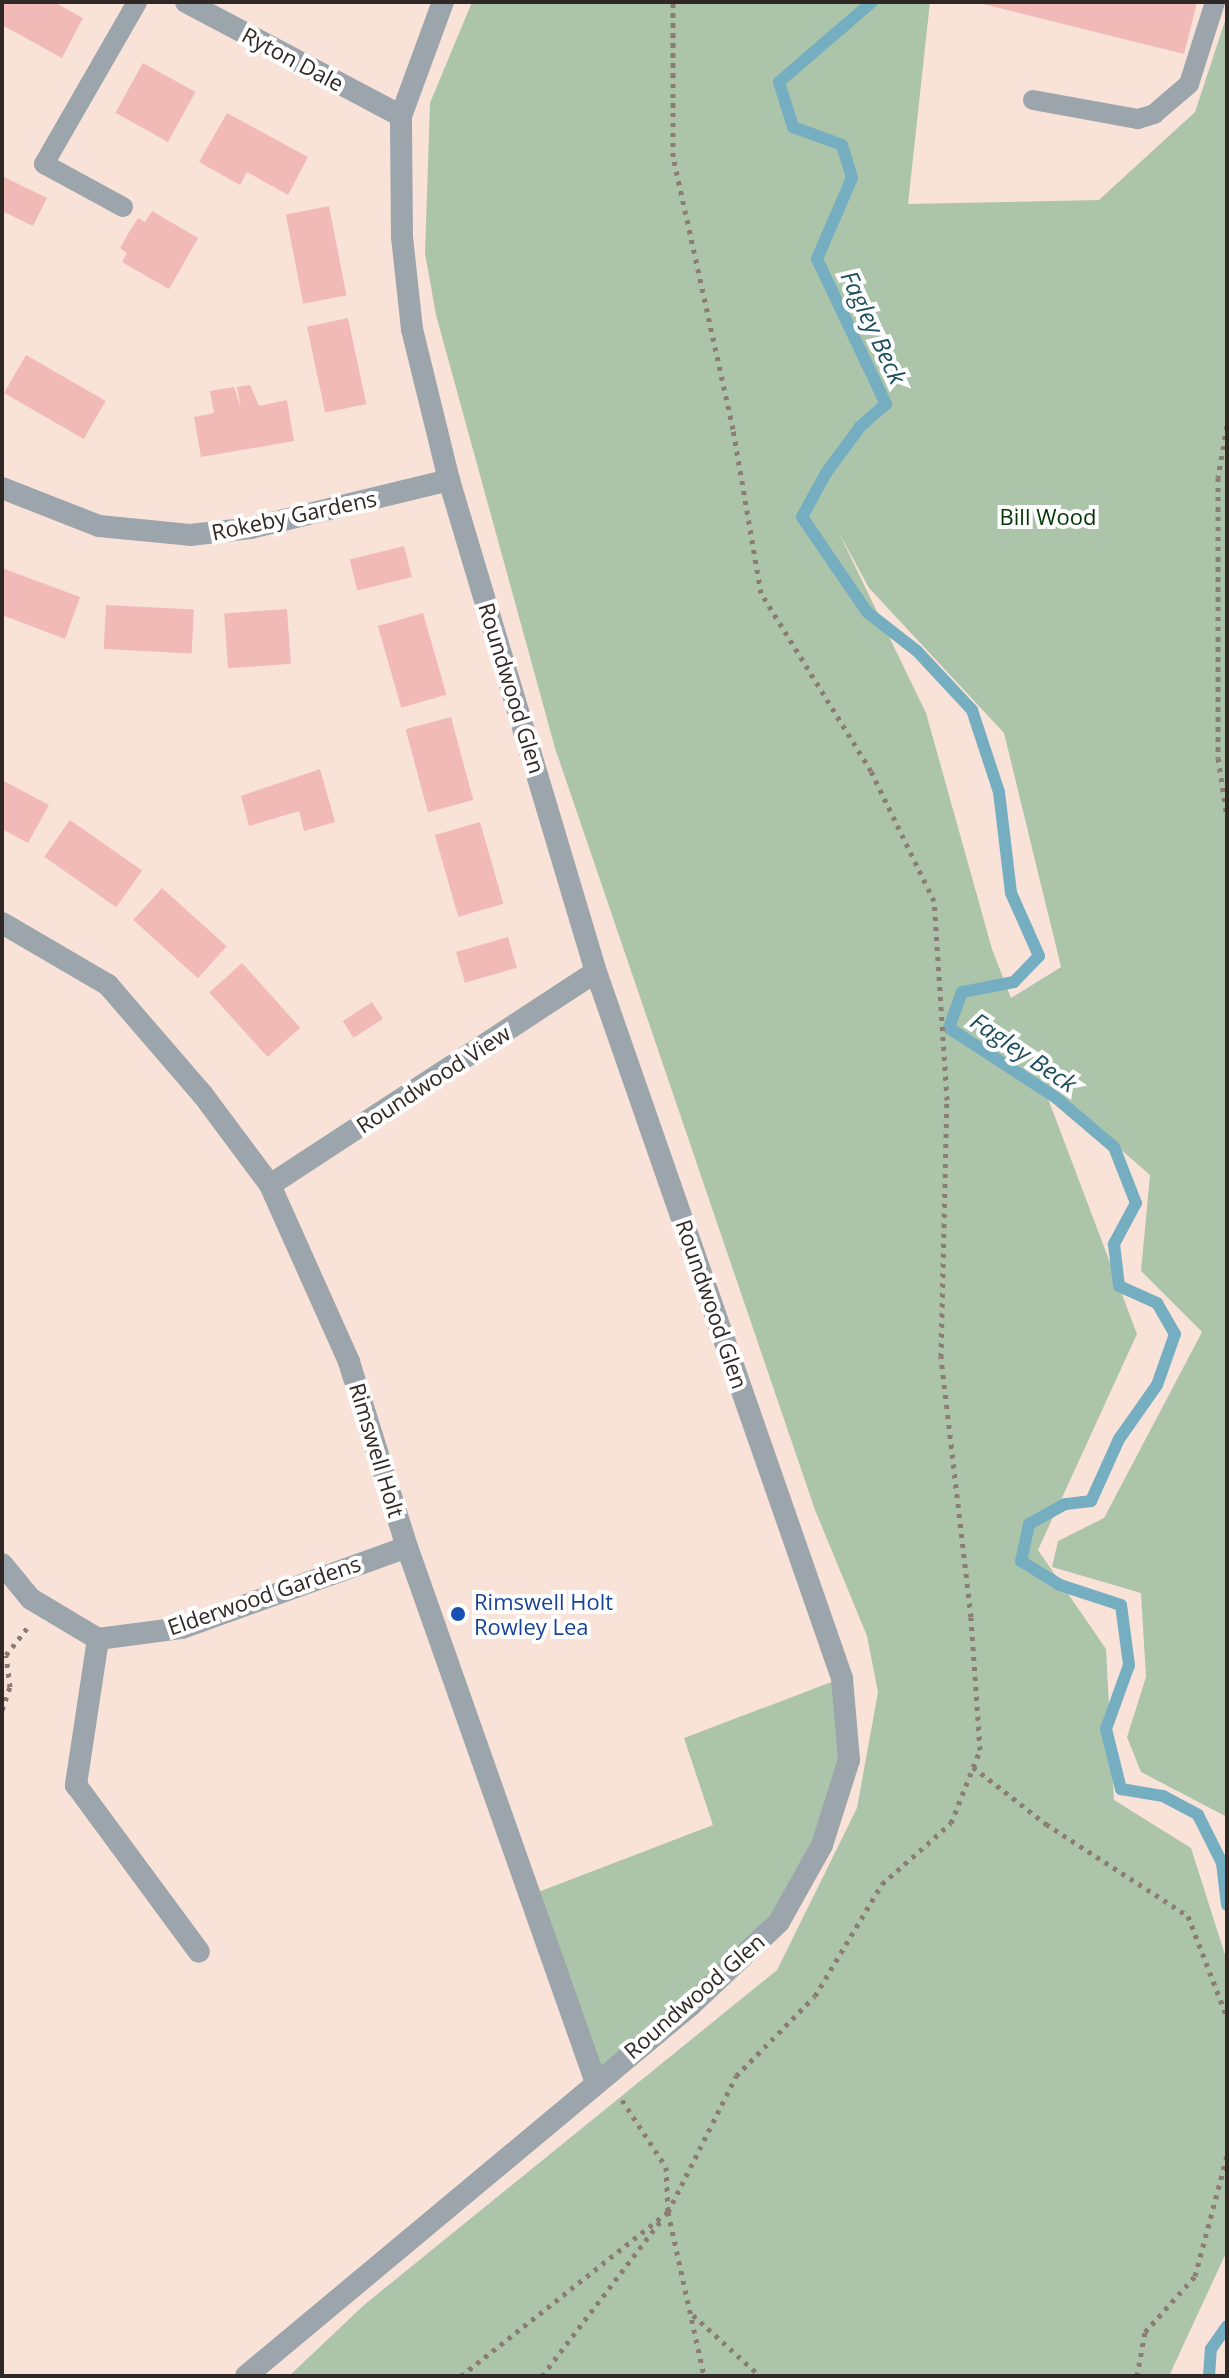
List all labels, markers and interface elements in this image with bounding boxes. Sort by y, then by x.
street label: Ryton Dale [238,21,348,97]
water label: Fagley Beck [835,266,913,388]
street label: Rokeby Gardens [209,485,379,545]
park label: Bill Wood [1000,504,1096,530]
street label: Roundwood Glen [473,599,551,777]
water label: Fagley Beck [965,1006,1083,1098]
street label: Roundwood View [351,1019,515,1139]
street label: Roundwood Glen [671,1216,753,1392]
street label: Rimswell Holt [344,1380,410,1520]
street label: Elderwood Gardens [164,1550,364,1640]
place label: Rimswell Holt Rowley Lea [474,1588,613,1640]
marker: Rimswell Holt Rowley Lea [449,1605,467,1623]
street label: Roundwood Glen [618,1928,770,2064]

